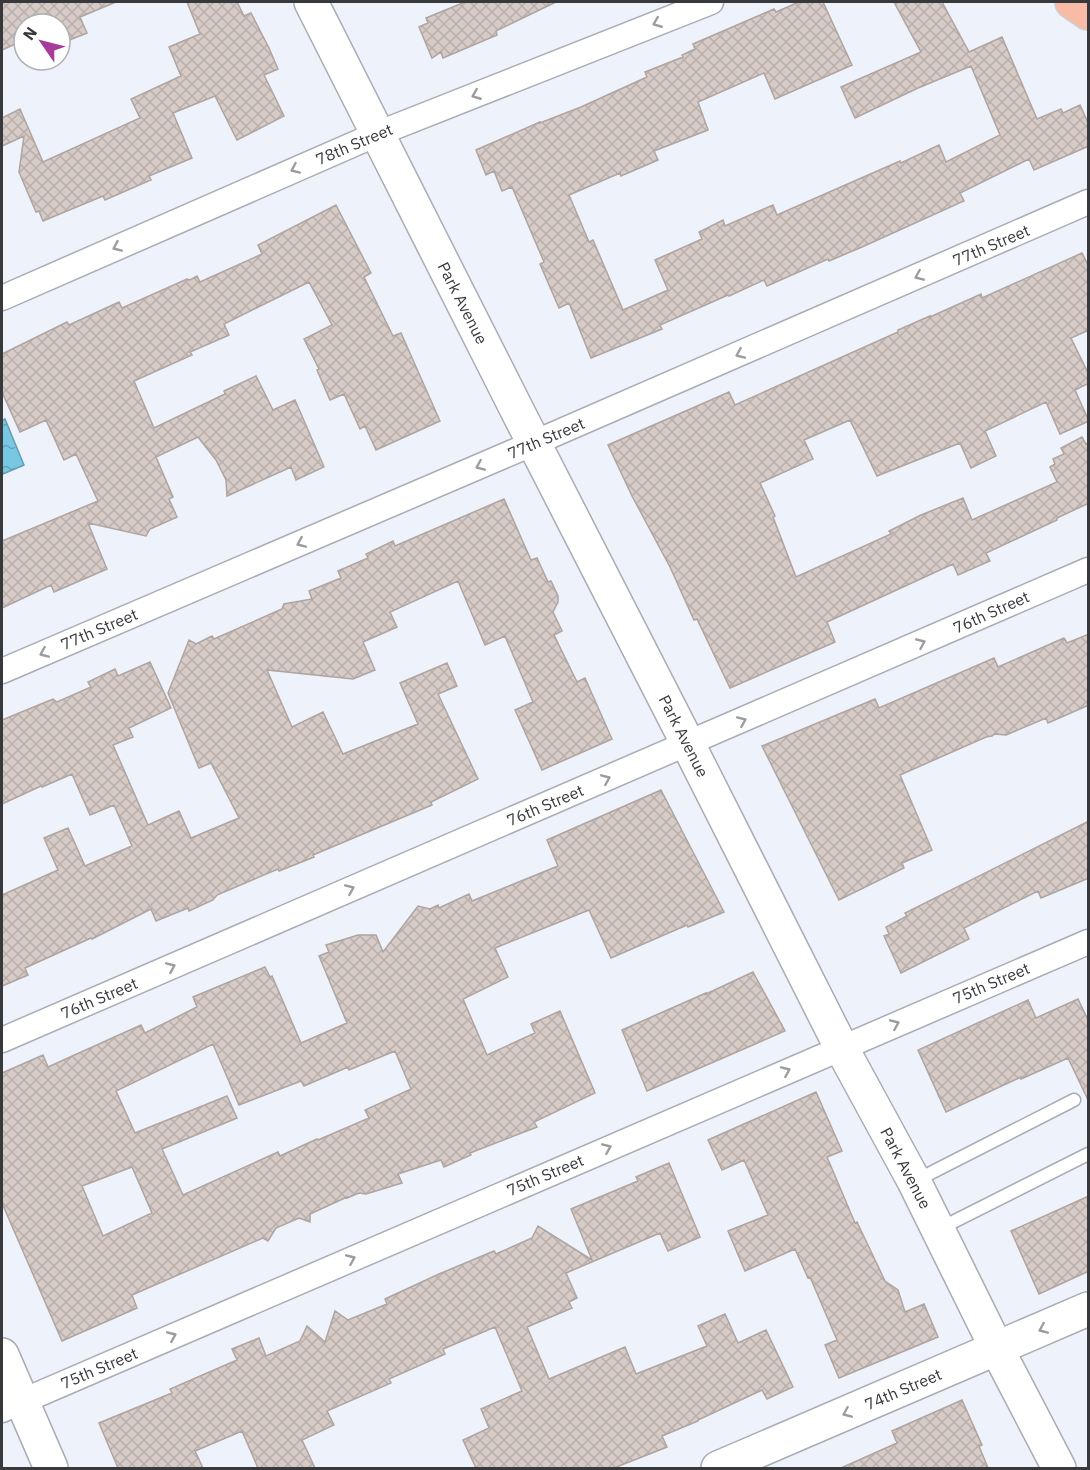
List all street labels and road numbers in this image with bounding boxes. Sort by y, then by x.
street label: 78th Street [313,119,395,169]
street label: 77th Street [950,220,1032,270]
street label: Park Avenue [434,259,492,348]
street label: 77th Street [505,413,587,463]
street label: 76th Street [950,586,1032,638]
street label: 77th Street [58,604,140,654]
street label: Park Avenue [655,692,713,781]
street label: 76th Street [504,780,586,830]
street label: 75th Street [950,958,1032,1008]
street label: 76th Street [58,973,140,1023]
street label: Park Avenue [876,1124,936,1212]
street label: 75th Street [504,1150,586,1200]
street label: 75th Street [58,1343,140,1393]
street label: 74th Street [862,1364,944,1414]

